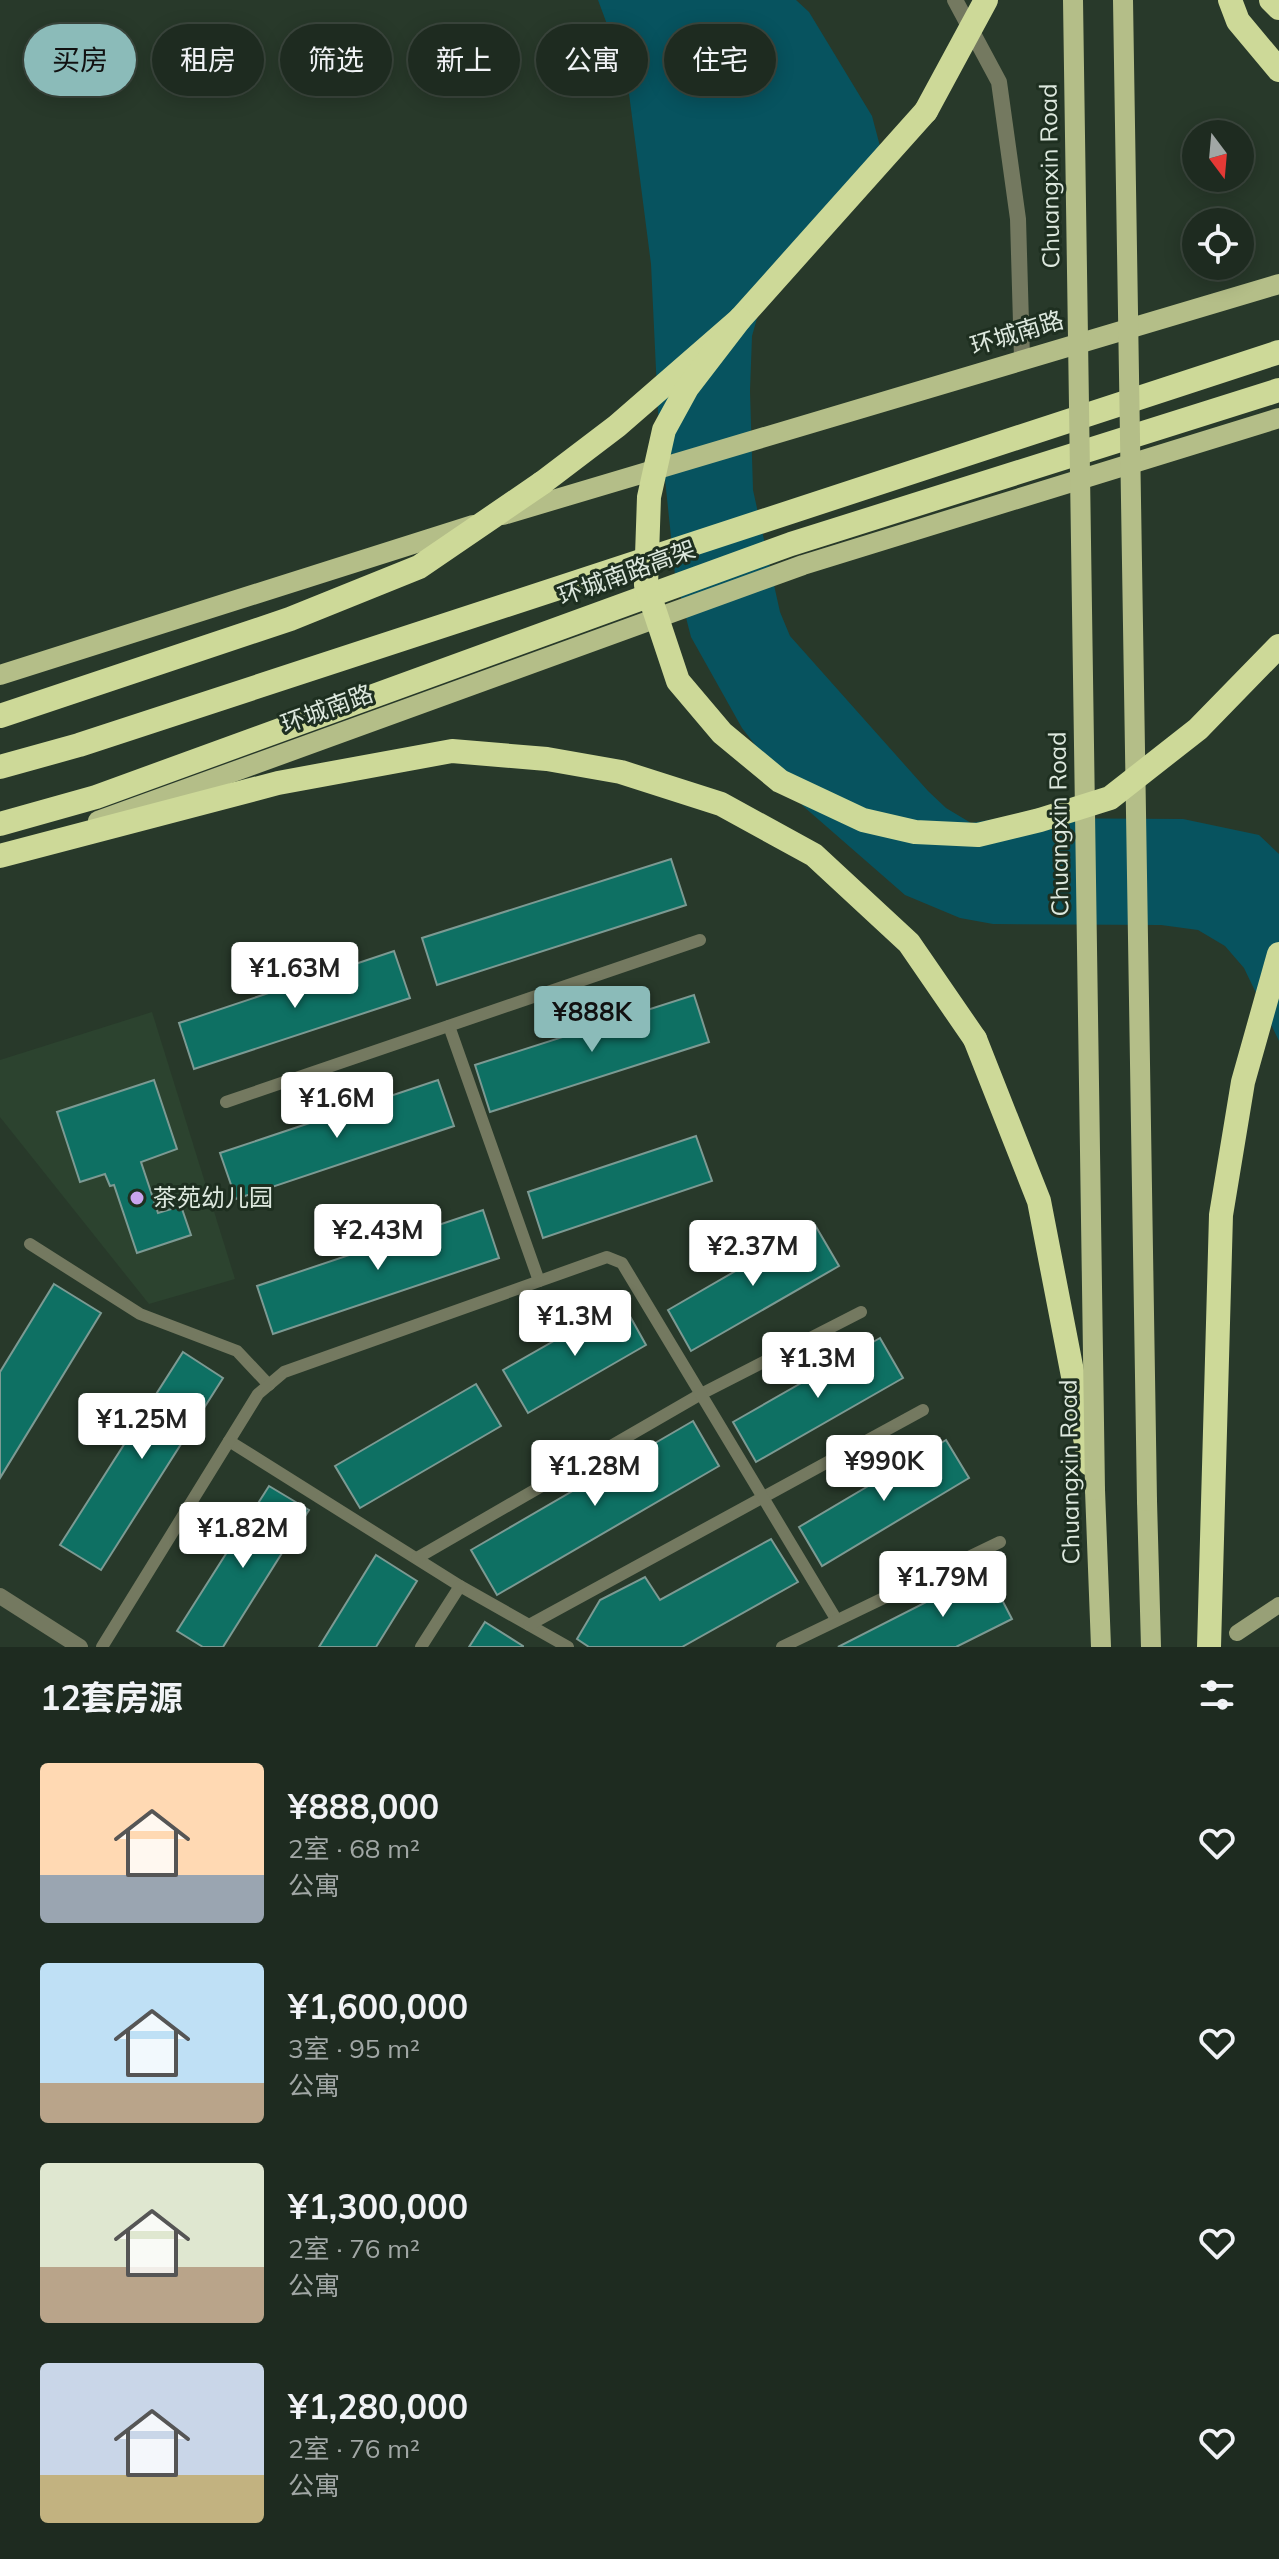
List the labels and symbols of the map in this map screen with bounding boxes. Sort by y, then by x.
street label: Chuangxin Road [1032,83,1066,269]
north arrow [1182,120,1254,192]
street label: 环城南路 [966,304,1067,360]
street label: 环城南路高架 [554,533,699,611]
street label: 环城南路 [276,678,377,739]
street label: Chuangxin Road [1041,731,1075,917]
pin: ¥1.63M [230,942,360,1010]
pin: ¥888K [536,986,648,1054]
pin: ¥1.6M [281,1072,393,1140]
place label: 茶苑幼儿园 [153,1182,273,1212]
marker: 茶苑幼儿园 [128,1189,146,1207]
pin: ¥2.43M [313,1204,443,1272]
pin: ¥2.37M [688,1220,818,1288]
pin: ¥1.3M [519,1290,631,1358]
pin: ¥1.3M [762,1332,874,1400]
street label: Chuangxin Road [1052,1379,1086,1565]
pin: ¥1.25M [77,1393,207,1461]
pin: ¥990K [828,1435,940,1503]
pin: ¥1.28M [530,1440,660,1508]
pin: ¥1.82M [178,1502,308,1570]
pin: ¥1.79M [878,1551,1008,1619]

